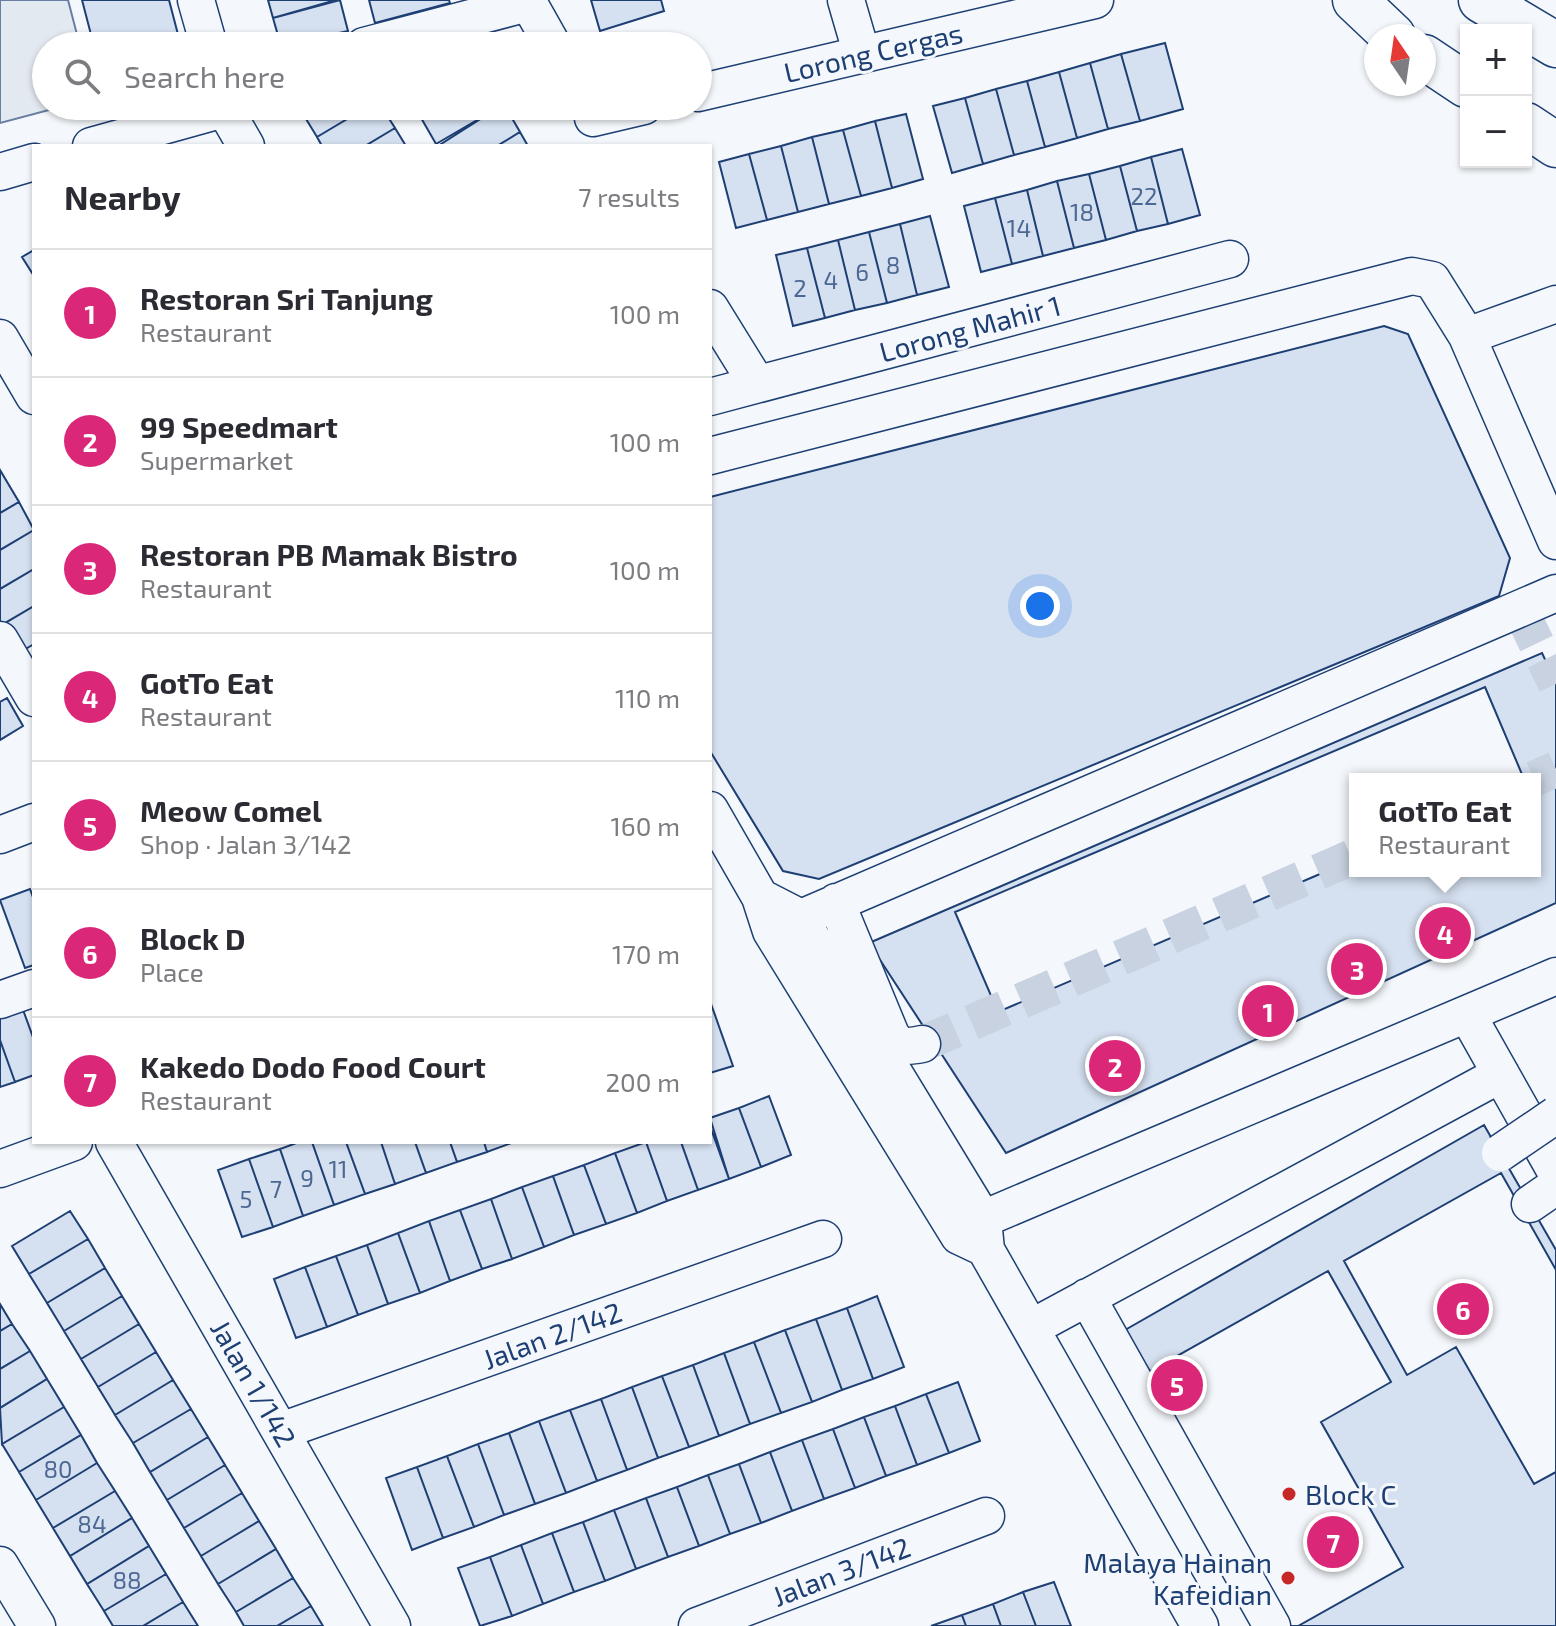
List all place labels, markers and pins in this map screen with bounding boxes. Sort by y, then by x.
pin: 4 [1419,903,1471,963]
pin: 3 [1331,939,1383,999]
pin: 1 [1242,981,1294,1041]
pin: 2 [1089,1036,1141,1096]
pin: 6 [1437,1279,1489,1339]
pin: 5 [1151,1355,1203,1415]
place label: Block C [1305,1477,1396,1511]
marker: Block C [1280,1485,1298,1503]
pin: 7 [1307,1512,1359,1572]
place label: Malaya Hainan Kafeidian [1083,1545,1272,1611]
marker: Malaya Hainan Kafeidian [1279,1569,1297,1587]

